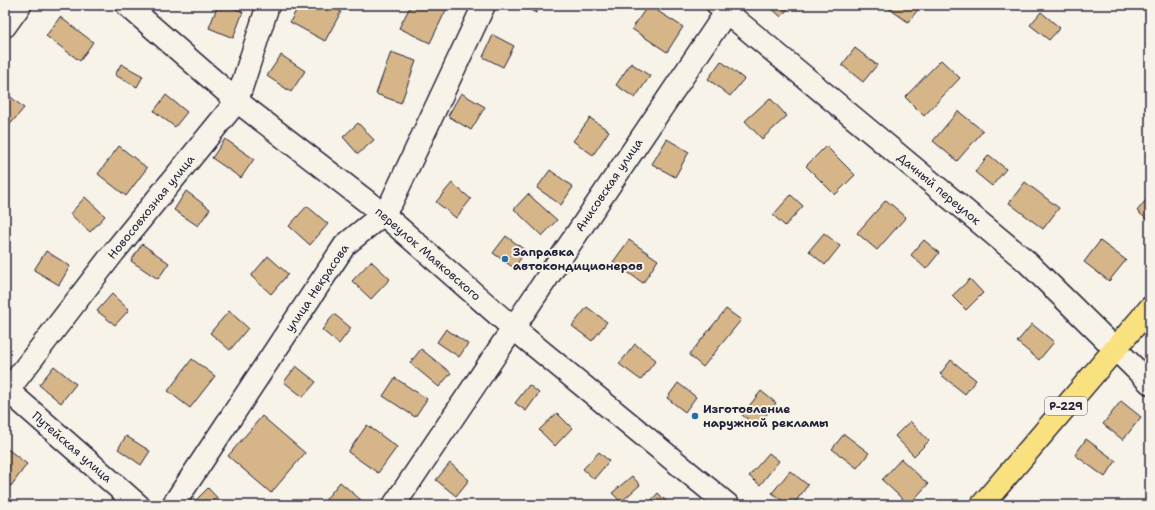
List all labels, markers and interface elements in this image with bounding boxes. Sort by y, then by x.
street label: Анисовская улица [572,135,646,235]
street label: Дачный переулок [894,149,985,229]
street label: Новосовхозная улица [104,151,198,262]
street label: переулок Маяковского [372,204,484,304]
street label: улица Некрасова [282,240,353,335]
place label: Заправка автокондиционеров [513,244,643,274]
marker: Заправка автокондиционеров [500,254,510,264]
road number: Р-229 [1045,397,1087,415]
place label: Изготовление наружной рекламы [703,401,829,431]
street label: Путейская улица [29,408,116,487]
marker: Изготовление наружной рекламы [690,411,700,421]

